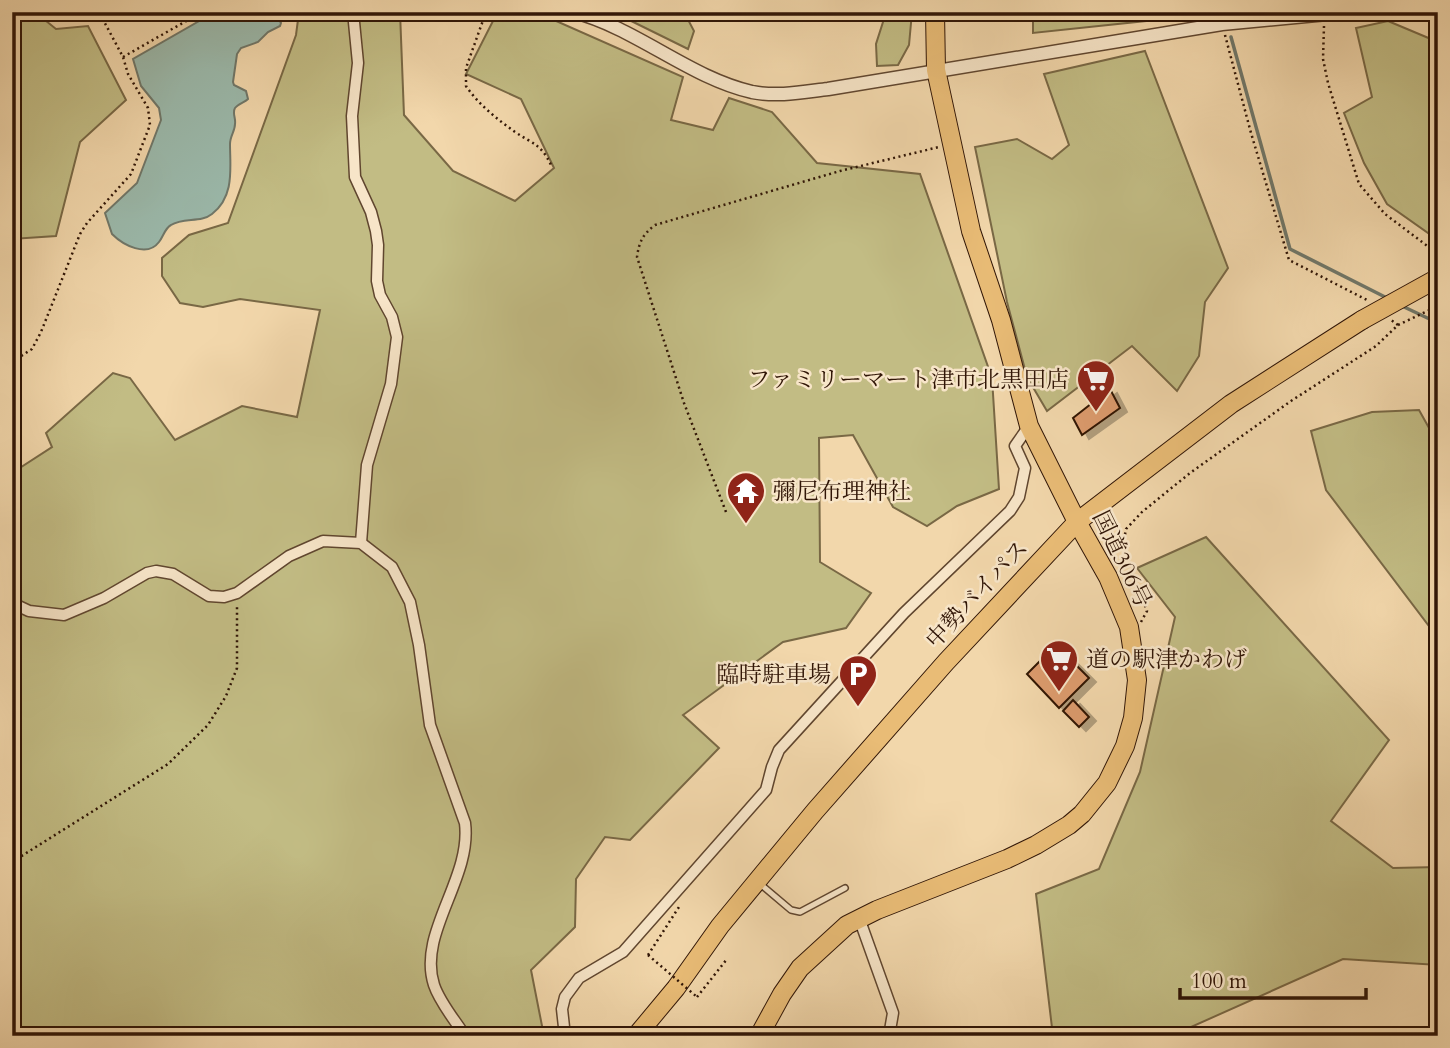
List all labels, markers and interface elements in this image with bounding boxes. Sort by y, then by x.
supermarket icon: ファミリーマート津市北黒田店 [1075,358,1117,413]
place label: ファミリーマート津市北黒田店 [747,364,1069,395]
temple icon: 彌尼布理神社 [725,470,767,525]
place label: 彌尼布理神社 [773,476,911,507]
street label: 国道306号 [1085,505,1159,613]
street label: 中勢バイパス [919,533,1035,655]
supermarket icon: 道の駅津かわげ [1038,638,1080,693]
place label: 道の駅津かわげ [1086,644,1247,675]
parking icon: 臨時駐車場 [837,653,879,708]
place label: 臨時駐車場 [716,659,831,690]
scale bar [1180,957,1366,1001]
text: 100 m [1191,967,1247,996]

